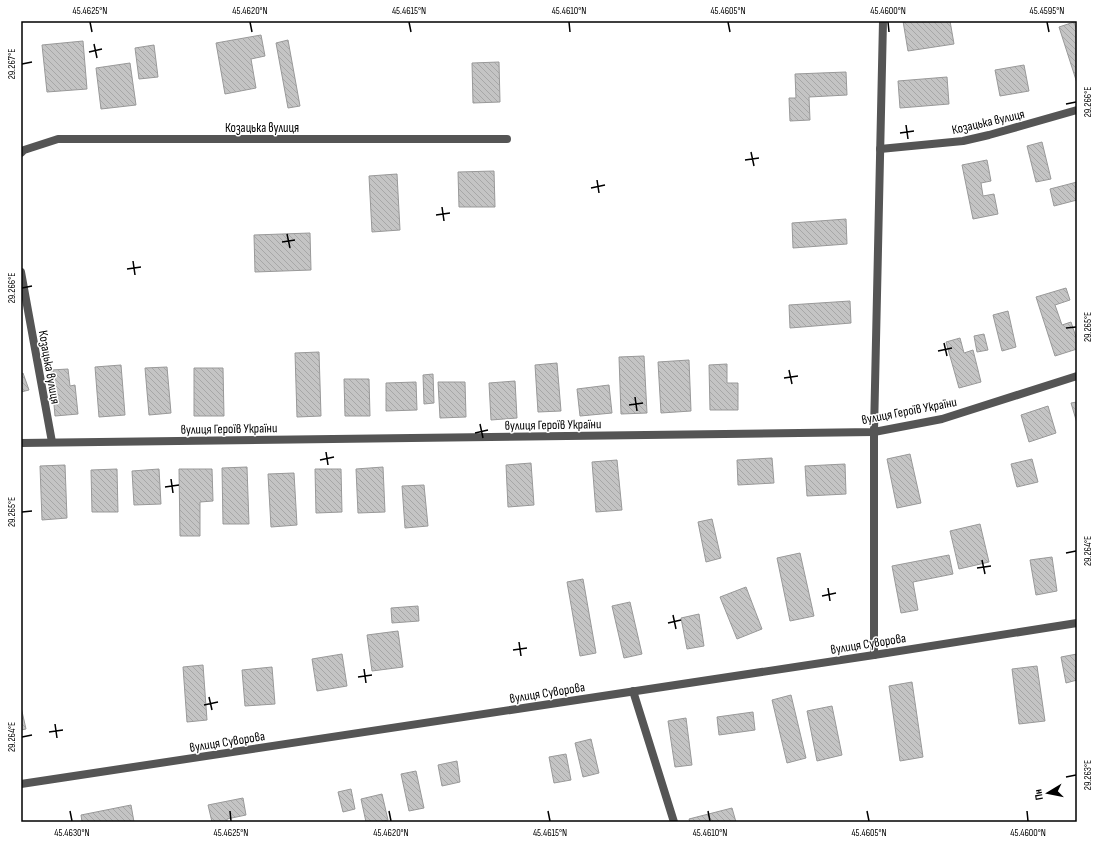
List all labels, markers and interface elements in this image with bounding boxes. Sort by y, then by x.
text: 45.4625°N [73,5,107,17]
text: 45.4620°N [232,5,268,17]
text: 45.4615°N [392,5,426,17]
text: 45.4610°N [552,5,586,17]
text: 45.4605°N [710,5,746,17]
text: 45.4600°N [870,5,906,17]
text: 45.4595°N [1030,5,1064,17]
text: 29.267°E [6,49,18,79]
text: 29.266°E [1082,87,1094,117]
street label: Козацька вулиця [950,106,1026,138]
street label: Козацька вулиця [225,120,299,136]
text: 29.266°E [6,273,18,303]
text: 29.265°E [1082,312,1094,342]
street label: Козацька вулиця [35,329,63,405]
street label: вулиця Героїв України [860,394,958,428]
street label: вулиця Героїв України [504,416,602,434]
street label: вулиця Героїв України [180,420,278,438]
text: 29.265°E [6,497,18,527]
text: 29.264°E [1082,536,1094,566]
street label: вулиця Суворова [829,630,907,658]
street label: вулиця Суворова [508,679,586,707]
text: 29.264°E [6,722,18,752]
street label: вулиця Суворова [188,728,266,756]
text: 29.263°E [1082,760,1094,790]
north arrow [1028,773,1068,813]
text: Пн [1031,788,1046,801]
text: 45.4630°N [54,827,90,839]
text: 45.4625°N [214,827,248,839]
text: 45.4620°N [373,827,409,839]
text: 45.4615°N [533,827,567,839]
text: 45.4610°N [693,827,727,839]
text: 45.4605°N [851,827,887,839]
text: 45.4600°N [1010,827,1046,839]

